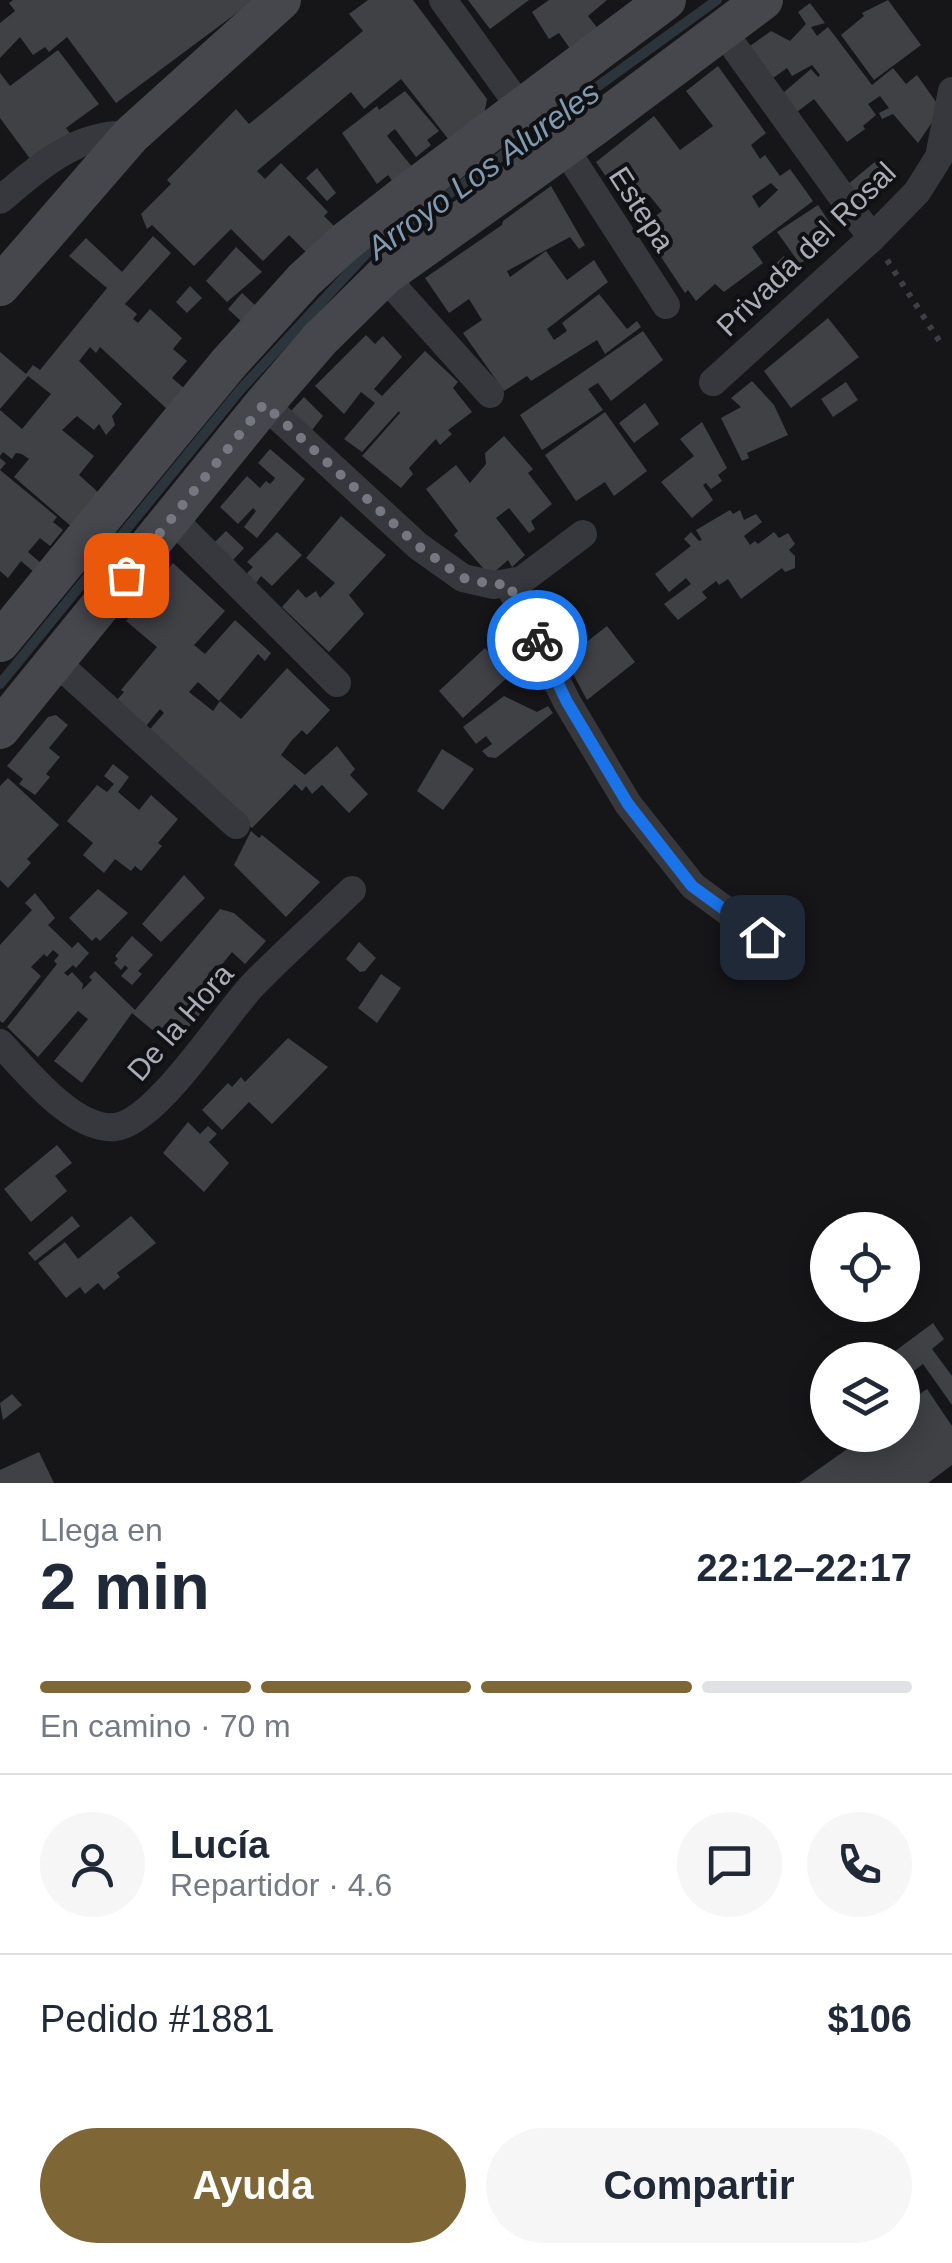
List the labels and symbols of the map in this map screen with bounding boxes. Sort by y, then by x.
water label: Arroyo Los Alureles [358,74,606,267]
street label: Privada del Rosal [710,155,902,343]
street label: Estepa [603,161,681,257]
pin [84,533,169,618]
courier [487,590,587,690]
pin [720,895,805,980]
street label: De la Hora [121,957,240,1087]

